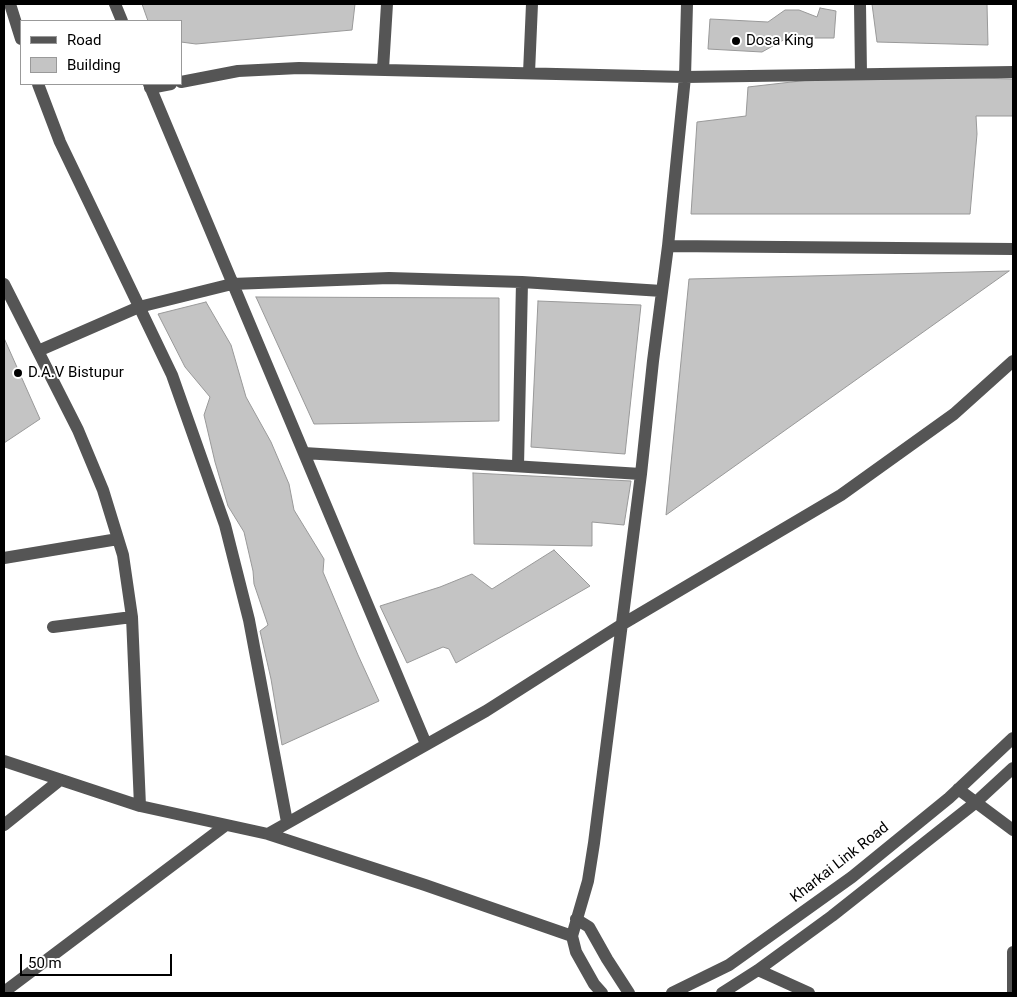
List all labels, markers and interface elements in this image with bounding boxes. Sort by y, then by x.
legend [20,20,182,85]
text: Road [67,31,101,49]
place label: Dosa King [746,32,814,50]
marker: Dosa King [730,35,742,47]
text: Building [67,56,121,74]
place label: D.A.V Bistupur [28,364,124,382]
marker: D.A.V Bistupur [12,367,24,379]
street label: Kharkai Link Road [787,819,893,907]
scale bar [22,944,175,976]
text: 50 m [28,954,62,972]

